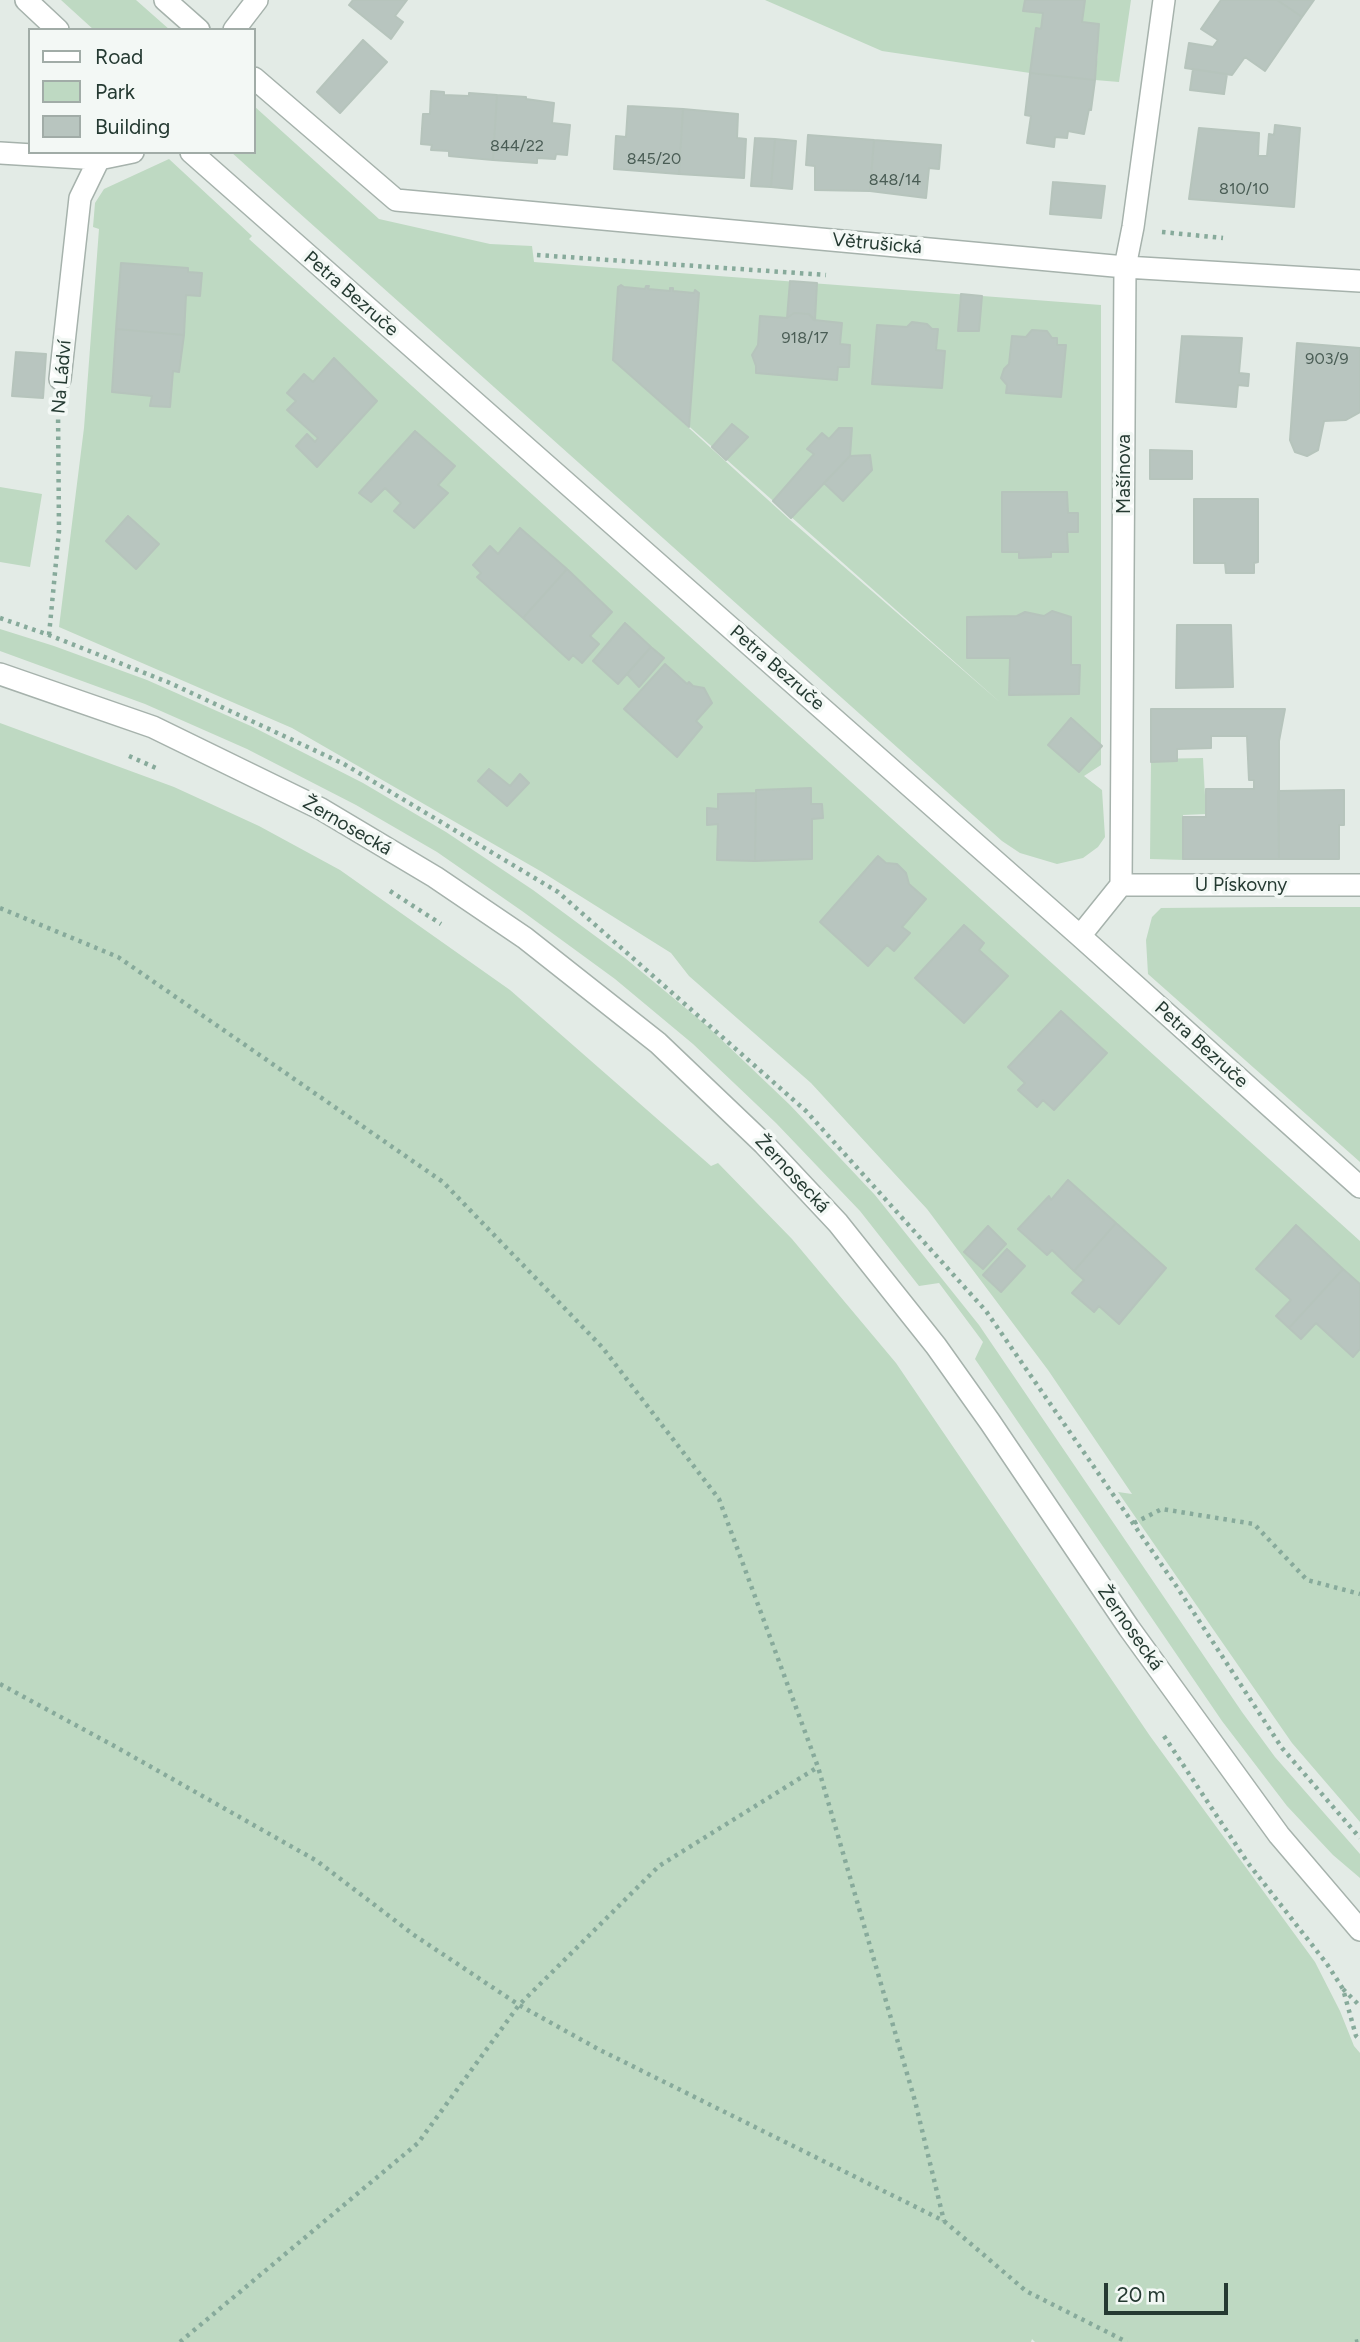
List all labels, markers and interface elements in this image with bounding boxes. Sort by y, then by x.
legend [28,28,256,154]
text: Road [95,44,143,69]
text: Park [95,79,135,104]
text: Building [95,114,170,139]
house number: 844/22 [490,136,544,156]
house number: 845/20 [627,149,681,169]
house number: 848/14 [869,170,921,190]
house number: 810/10 [1219,179,1269,199]
street label: Větrušická [831,229,923,259]
street label: Petra Bezruče [299,247,403,341]
house number: 918/17 [782,328,828,348]
street label: Na Ládví [47,339,77,415]
house number: 903/9 [1305,349,1349,369]
street label: Mašínova [1113,434,1135,514]
street label: Petra Bezruče [725,621,829,715]
street label: Žernosecká [299,791,395,861]
street label: U Pískovny [1195,874,1287,896]
street label: Petra Bezruče [1149,997,1253,1093]
street label: Žernosecká [750,1130,834,1218]
street label: Žernosecká [1092,1581,1168,1675]
scale bar [1108,2268,1232,2312]
text: 20 m [1117,2282,1165,2307]

